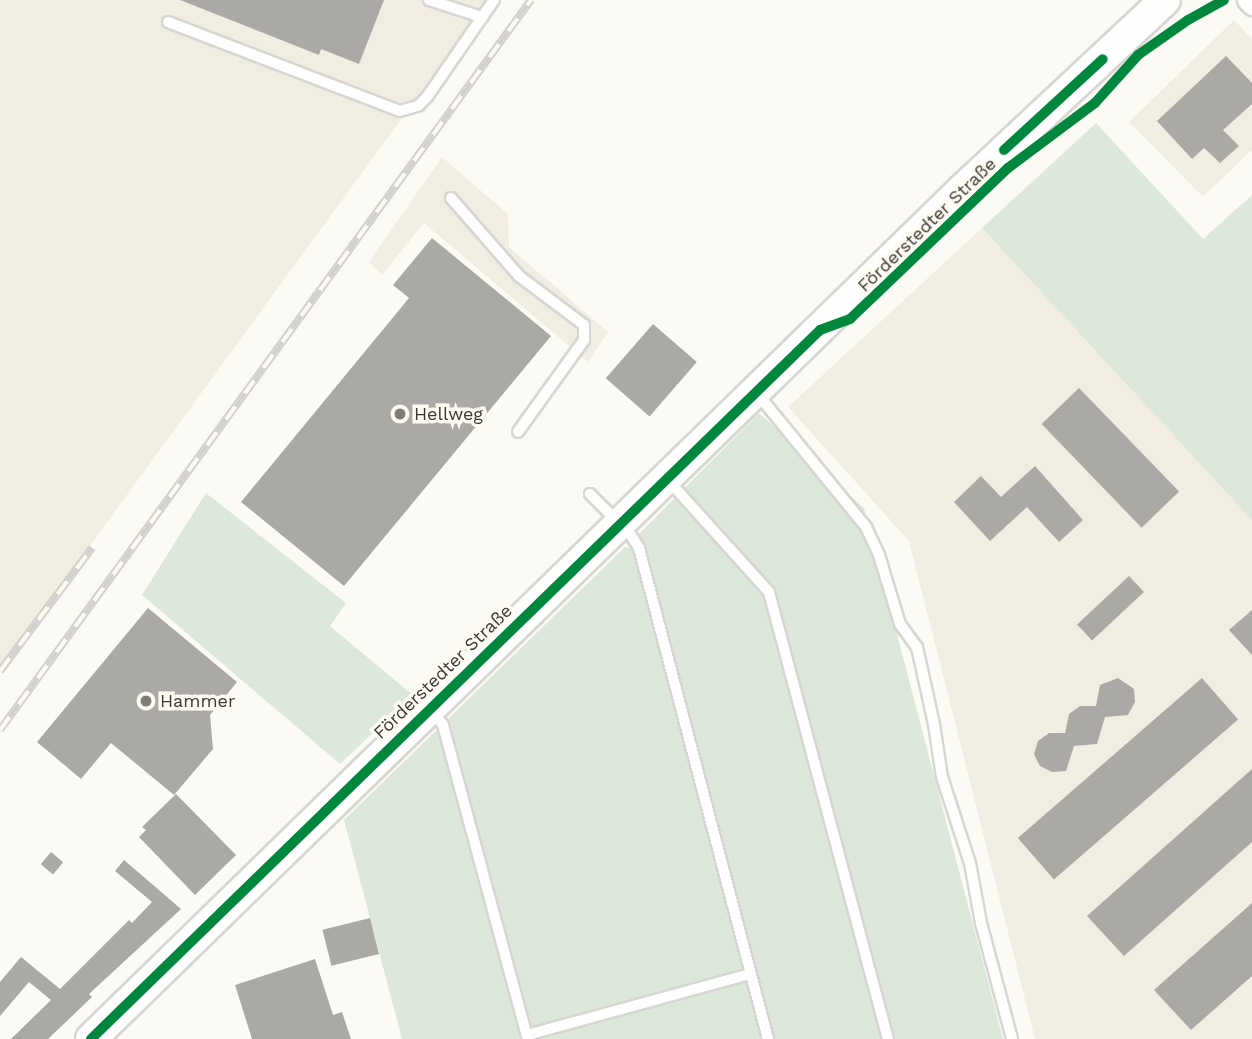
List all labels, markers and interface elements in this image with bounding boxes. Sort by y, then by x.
street label: Förderstedter Straße [853,153,1001,297]
place label: Hellweg [414,403,483,425]
marker: Hellweg [392,406,408,422]
street label: Förderstedter Straße [369,600,517,744]
place label: Hammer [160,690,235,712]
marker: Hammer [138,693,154,709]

